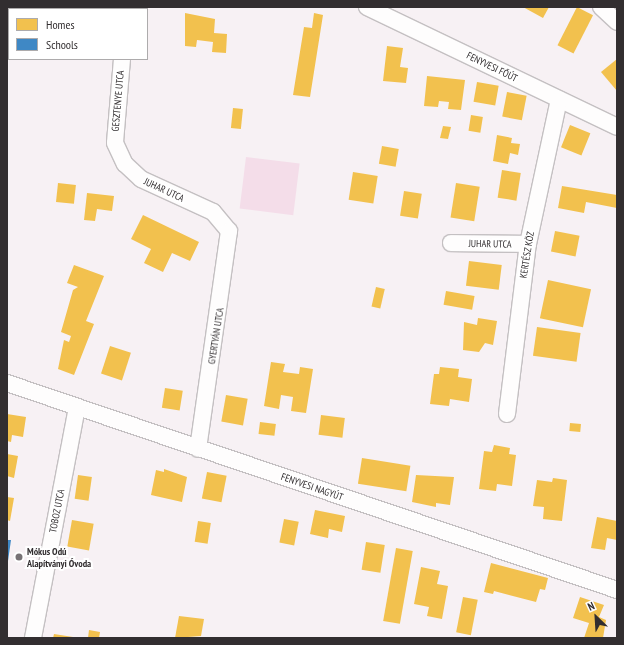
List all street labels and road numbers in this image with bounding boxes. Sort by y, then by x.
street label: FENYVESI FŐÚT [465,50,519,84]
street label: GESZTENYE UTCA [109,70,127,132]
street label: JUHAR UTCA [142,175,186,205]
street label: KERTÉSZ KÖZ [517,231,537,279]
street label: JUHAR UTCA [468,238,512,250]
street label: GYERTYÁN UTCA [206,307,226,365]
street label: FENYVESI NAGYÚT [279,471,345,503]
street label: TOBOZ UTCA [47,488,67,534]

